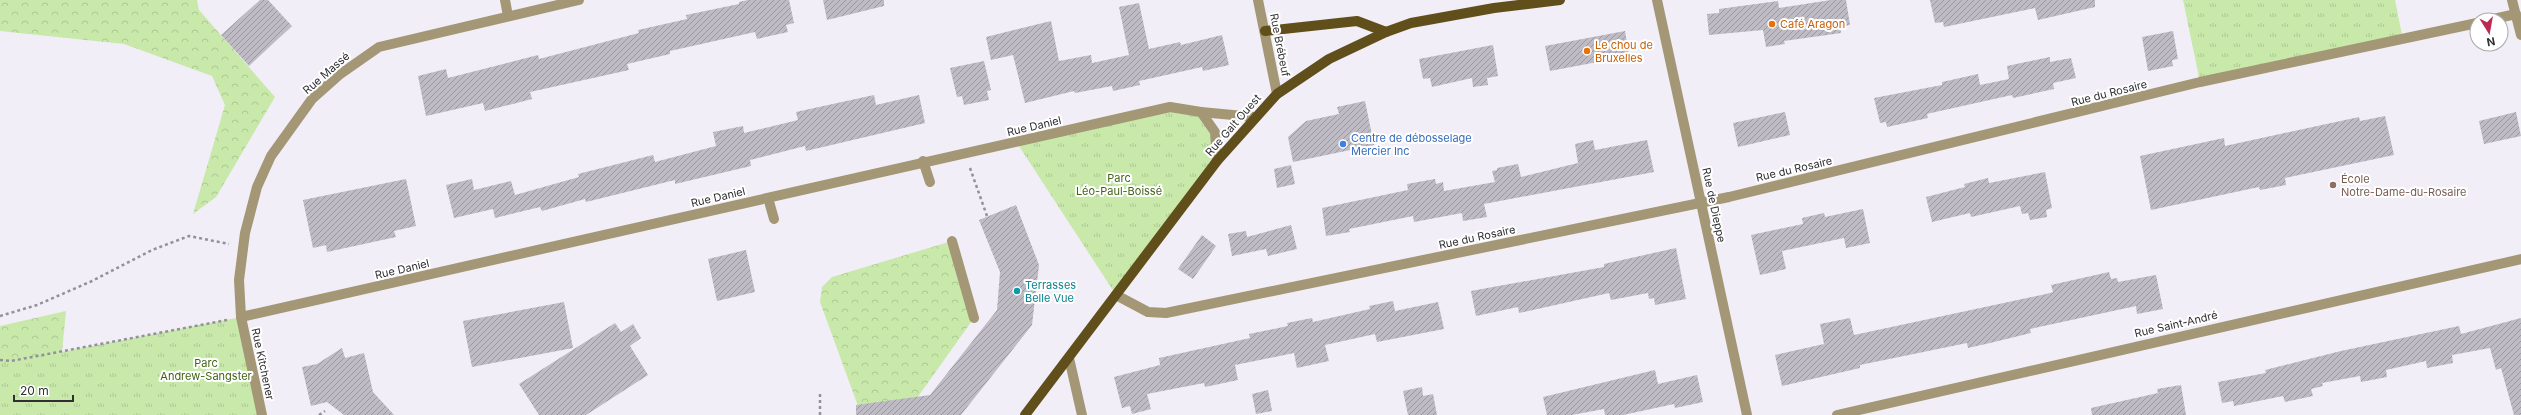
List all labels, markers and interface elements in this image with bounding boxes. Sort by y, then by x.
street label: Rue Brébeuf [1267,12,1293,78]
north arrow [2469,12,2509,52]
place label: Café Aragon [1780,17,1845,31]
marker: Café Aragon [1767,19,1777,29]
text: N [2485,34,2496,49]
place label: Le chou de Bruxelles [1595,38,1653,65]
marker: Le chou de Bruxelles [1582,46,1592,56]
street label: Rue Massé [300,49,352,97]
street label: Rue du Rosaire [2069,77,2149,109]
street label: Rue Galt Ouest [1202,91,1264,159]
street label: Rue Daniel [1005,113,1063,139]
place label: Centre de débosselage Mercier Inc [1351,131,1472,158]
marker: Centre de débosselage Mercier Inc [1338,139,1348,149]
street label: Rue du Rosaire [1754,153,1834,185]
street label: Rue de Dieppe [1699,166,1729,244]
park label: Parc Léo-Paul-Boissé [1076,171,1162,198]
place label: École Notre-Dame-du-Rosaire [2341,172,2467,199]
marker: École Notre-Dame-du-Rosaire [2328,180,2338,190]
street label: Rue Daniel [689,184,747,210]
street label: Rue du Rosaire [1437,222,1517,252]
street label: Rue Daniel [373,256,431,282]
place label: Terrasses Belle Vue [1025,278,1076,305]
marker: Terrasses Belle Vue [1012,286,1022,296]
street label: Rue Saint-André [2133,308,2219,340]
street label: Rue Kitchener [249,327,277,401]
park label: Parc Andrew-Sangster [160,356,252,383]
scale bar [14,377,73,403]
text: 20 m [20,383,49,398]

